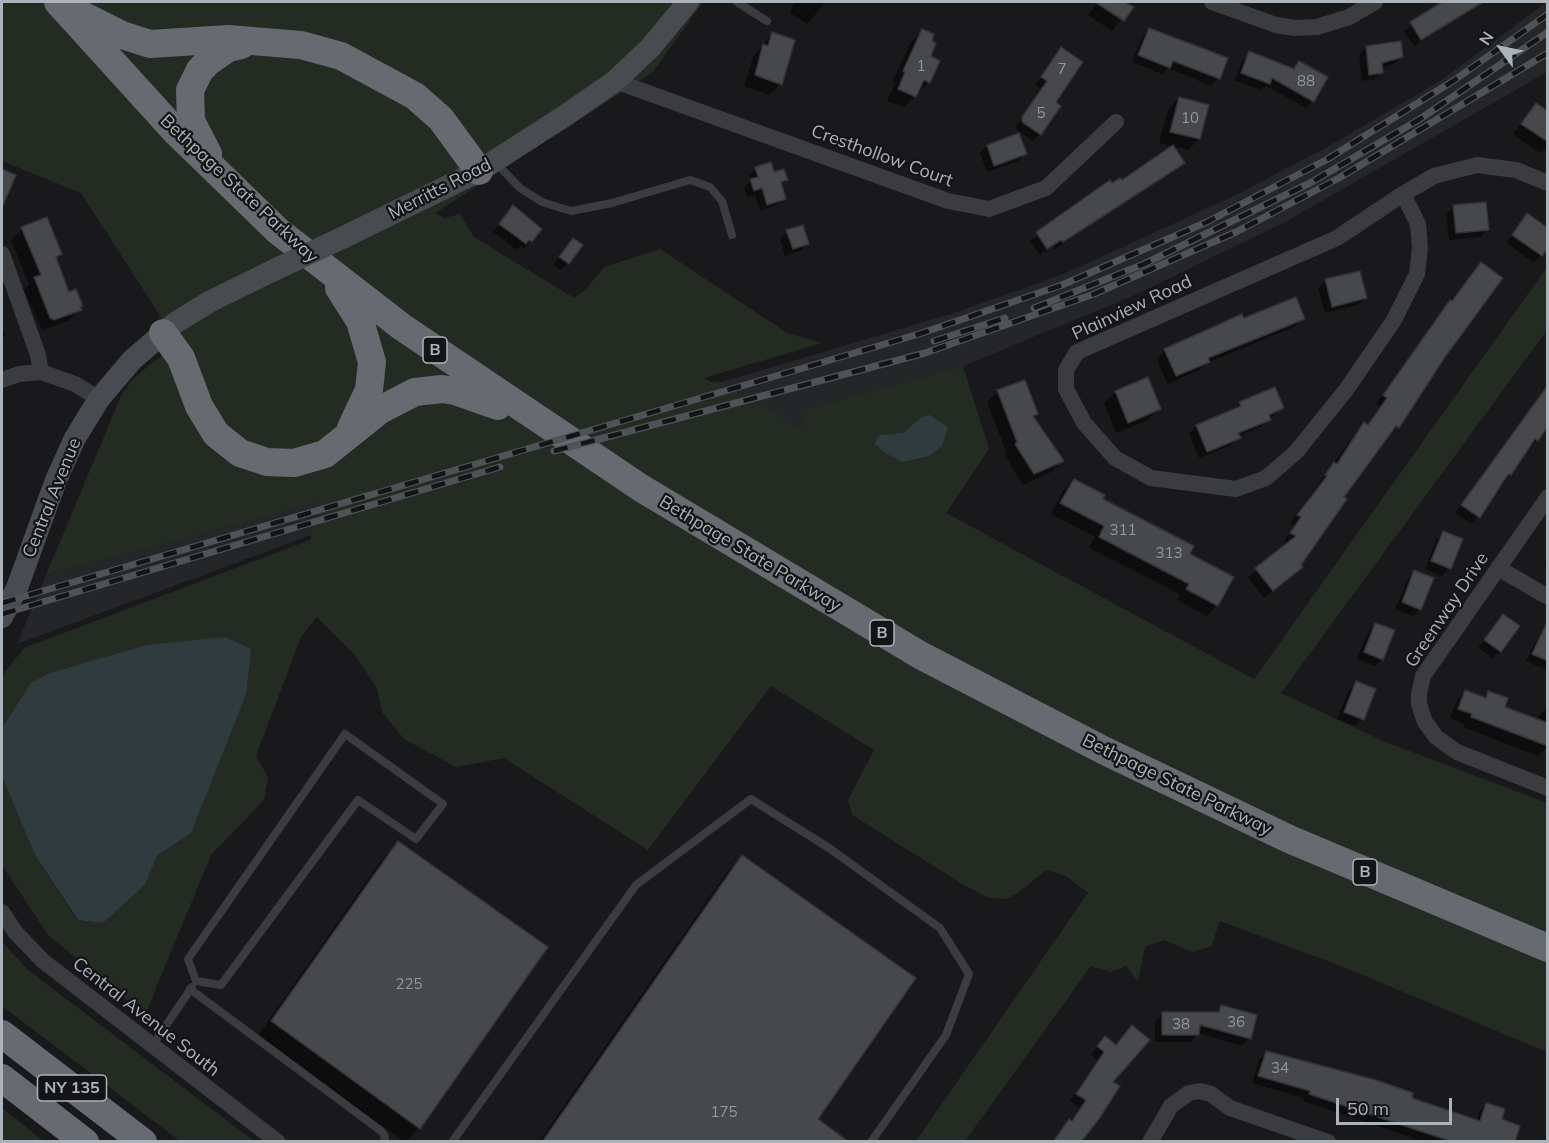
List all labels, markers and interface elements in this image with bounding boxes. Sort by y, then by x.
north arrow [1471,18,1531,78]
text: N [1474,28,1498,49]
house number: 1 [917,57,925,75]
house number: 7 [1058,60,1066,78]
house number: 88 [1297,72,1315,90]
house number: 5 [1037,104,1045,122]
house number: 10 [1181,109,1199,127]
street label: Bethpage State Parkway [156,110,322,268]
street label: Cresthollow Court [808,120,956,192]
street label: Merritts Road [385,154,495,224]
street label: Plainview Road [1069,271,1195,345]
road number: B [423,337,447,363]
street label: Central Avenue [18,435,86,561]
street label: Bethpage State Parkway [655,491,845,617]
house number: 311 [1110,521,1136,539]
house number: 313 [1156,544,1182,562]
street label: Greenway Drive [1401,549,1493,671]
road number: B [870,620,894,646]
street label: Bethpage State Parkway [1079,730,1275,840]
road number: B [1353,859,1377,885]
street label: Central Avenue South [68,953,224,1081]
house number: 225 [396,975,422,993]
house number: 36 [1227,1013,1245,1031]
house number: 38 [1172,1015,1190,1033]
house number: 34 [1271,1059,1289,1077]
road number: NY 135 [38,1075,106,1101]
scale bar [1339,1086,1454,1124]
text: 50 m [1347,1097,1389,1120]
house number: 175 [711,1103,737,1121]

